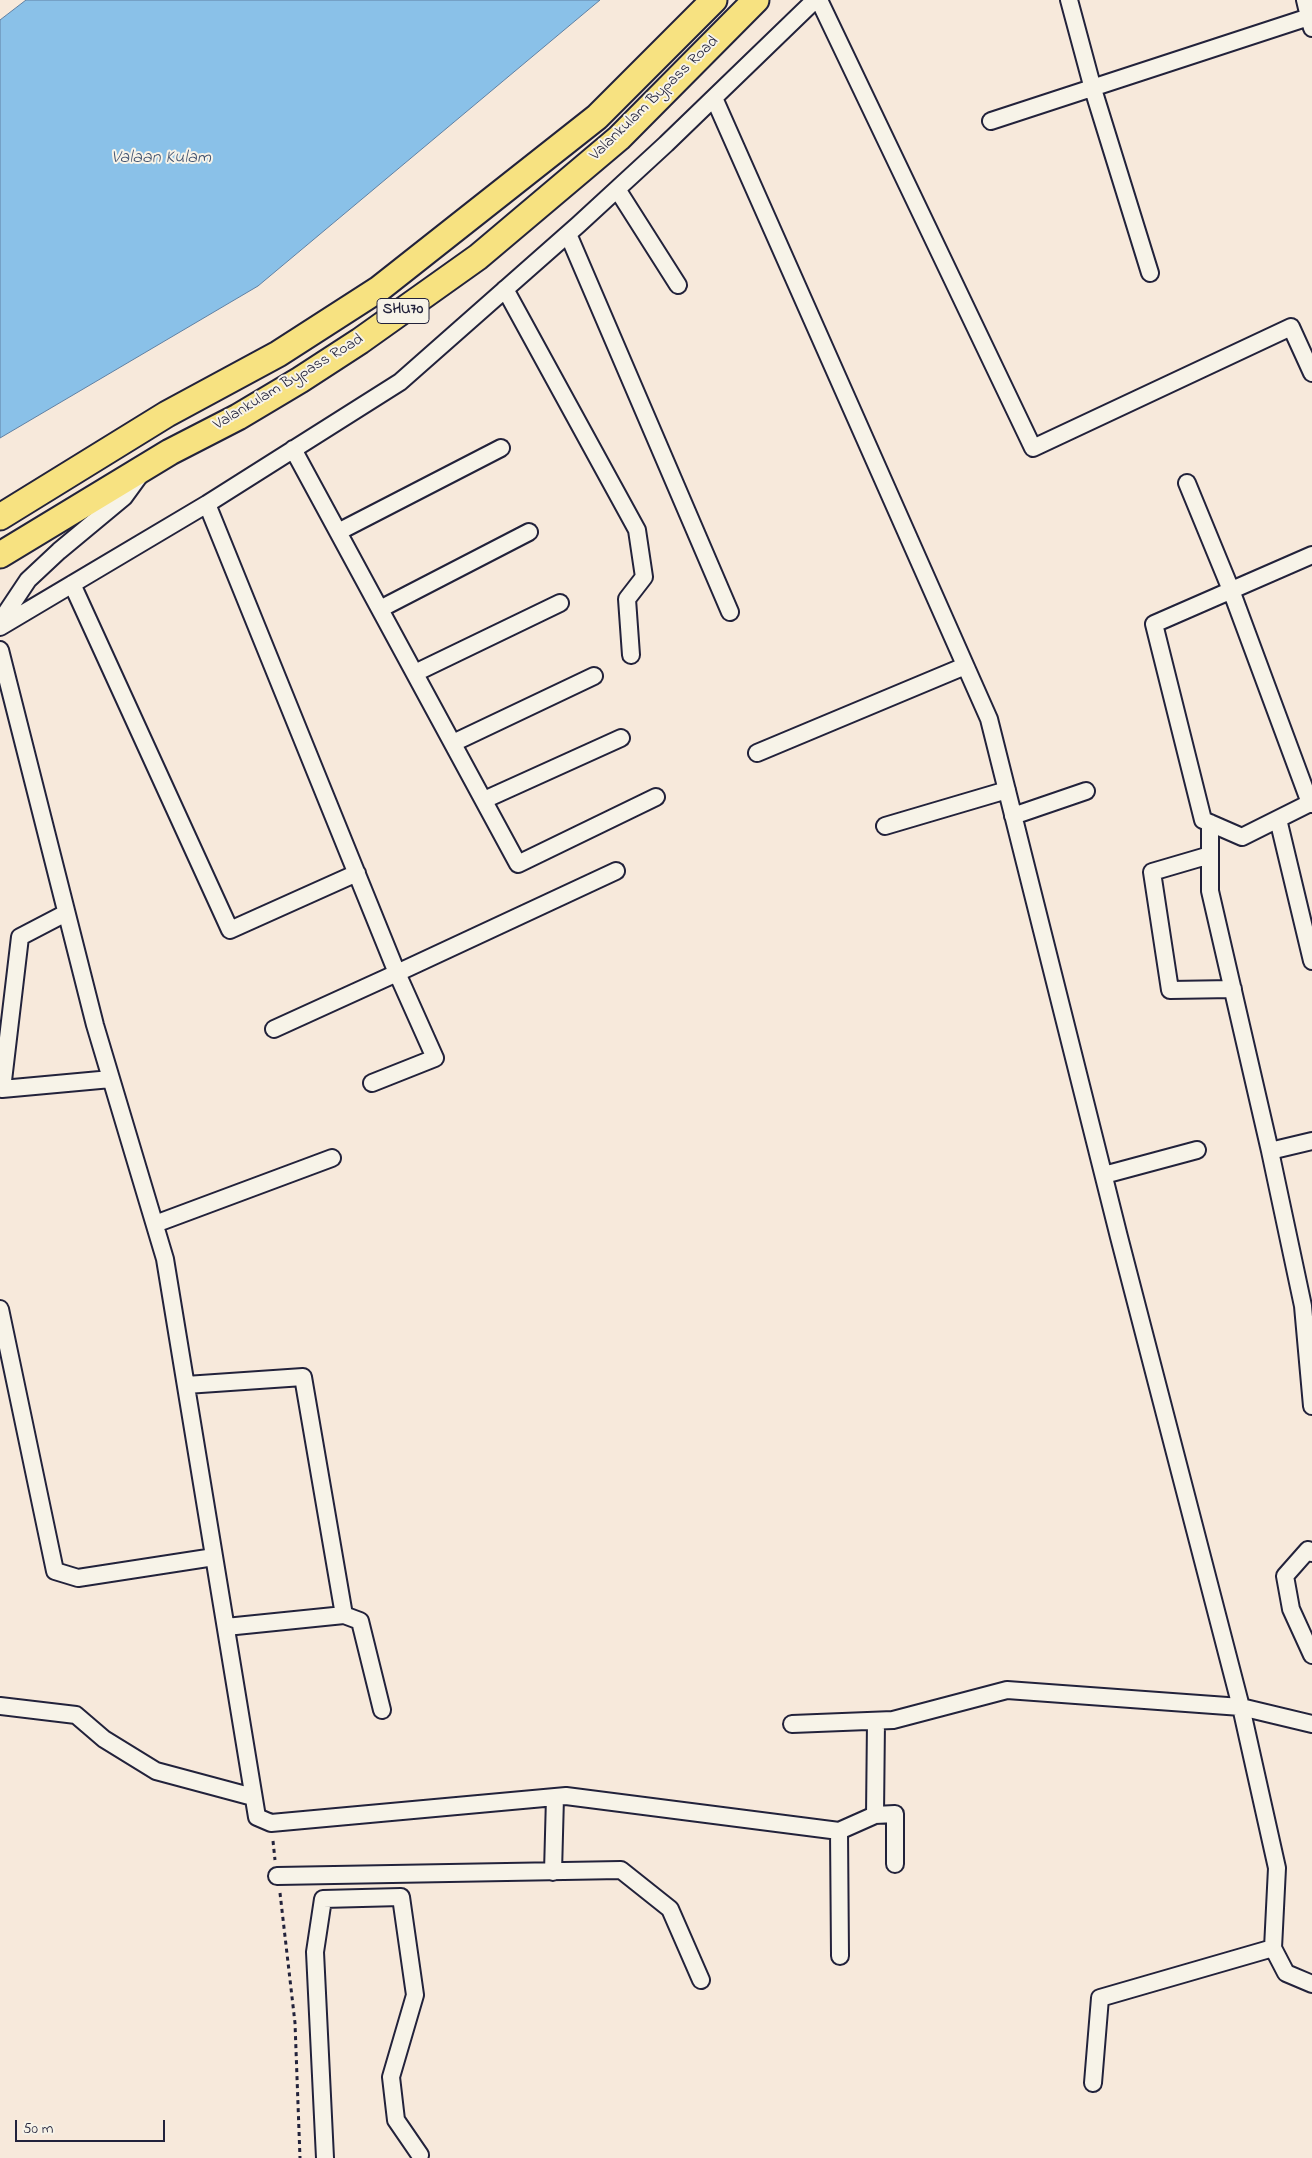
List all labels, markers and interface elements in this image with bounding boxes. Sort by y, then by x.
street label: Valankulam Bypass Road [587,33,723,165]
water label: Valaan Kulam [111,148,211,170]
road number: SHU70 [377,298,429,324]
street label: Valankulam Bypass Road [211,331,367,435]
scale bar [18,2110,168,2142]
text: 50 m [23,2118,53,2140]

